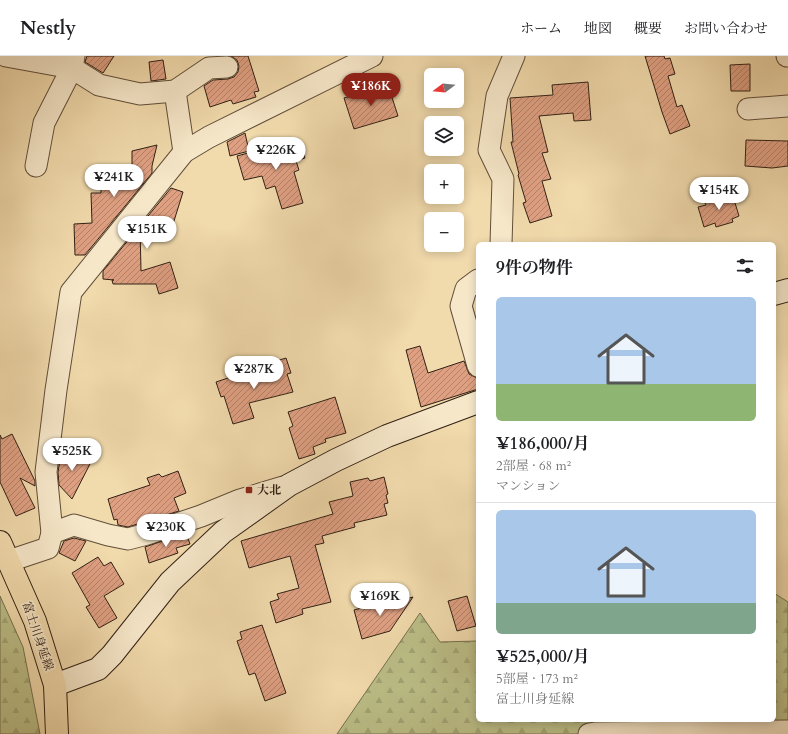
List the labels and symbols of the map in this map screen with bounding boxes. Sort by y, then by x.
north arrow [424,68,464,108]
pin: ¥186K [343,73,399,107]
pin: ¥226K [248,137,304,171]
pin: ¥241K [86,164,142,198]
pin: ¥154K [691,177,747,211]
pin: ¥151K [119,216,175,250]
pin: ¥287K [226,356,282,390]
pin: ¥525K [44,438,100,472]
place label: 大北 [257,482,281,498]
marker: 大北 [244,485,254,495]
pin: ¥230K [138,514,194,548]
pin: ¥169K [352,583,408,617]
street label: 富士川身延線 [19,599,57,673]

